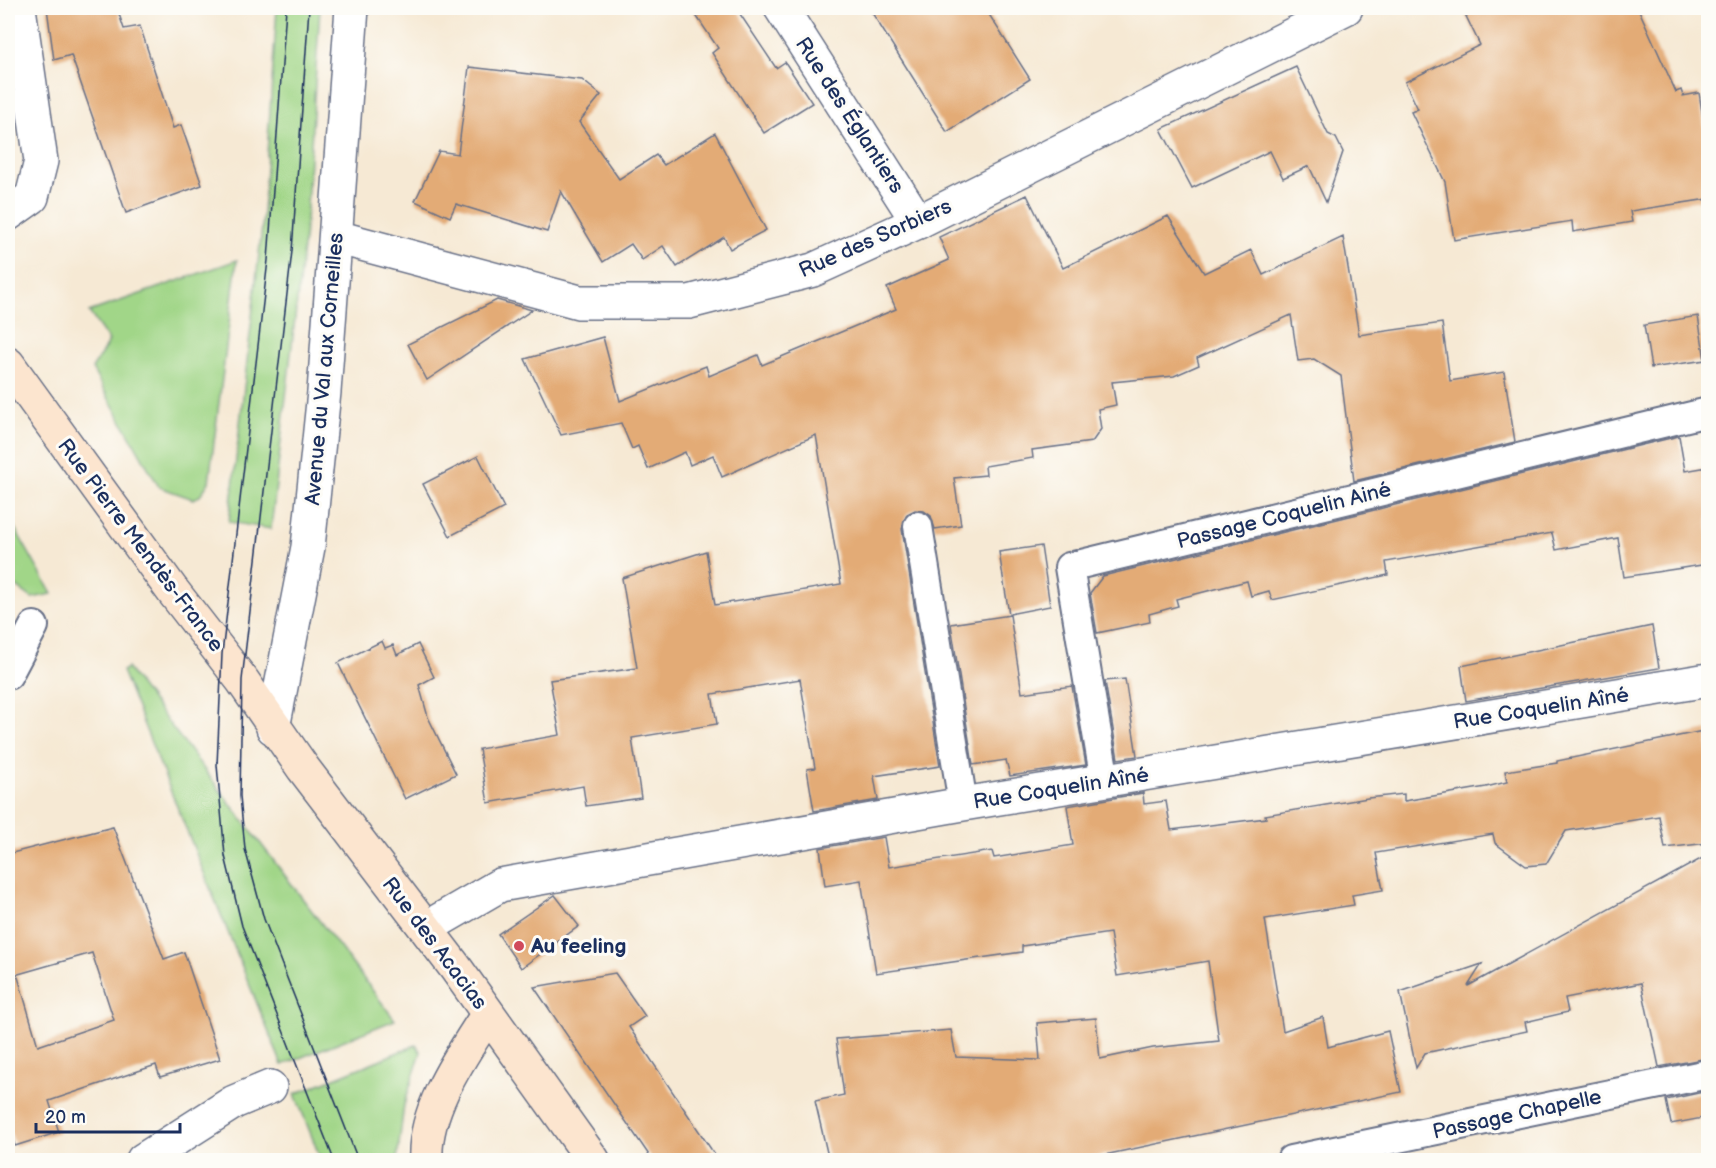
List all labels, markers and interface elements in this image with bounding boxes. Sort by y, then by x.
street label: Rue des Églantiers [790,33,909,198]
street label: Rue des Sorbiers [795,194,955,283]
street label: Avenue du Val aux Corneilles [300,232,349,506]
street label: Rue Pierre Mendès-France [52,434,229,657]
street label: Passage Coquelin Ainé [1174,477,1394,554]
street label: Rue Coquelin Aîné [1451,682,1631,735]
street label: Rue Coquelin Aîné [971,762,1151,815]
street label: Rue des Acacias [377,872,492,1014]
place label: Au feeling [530,934,626,959]
marker: Au feeling [512,939,526,953]
street label: Passage Chapelle [1430,1084,1604,1145]
scale bar [36,1096,180,1134]
text: 20 m [45,1107,86,1128]

